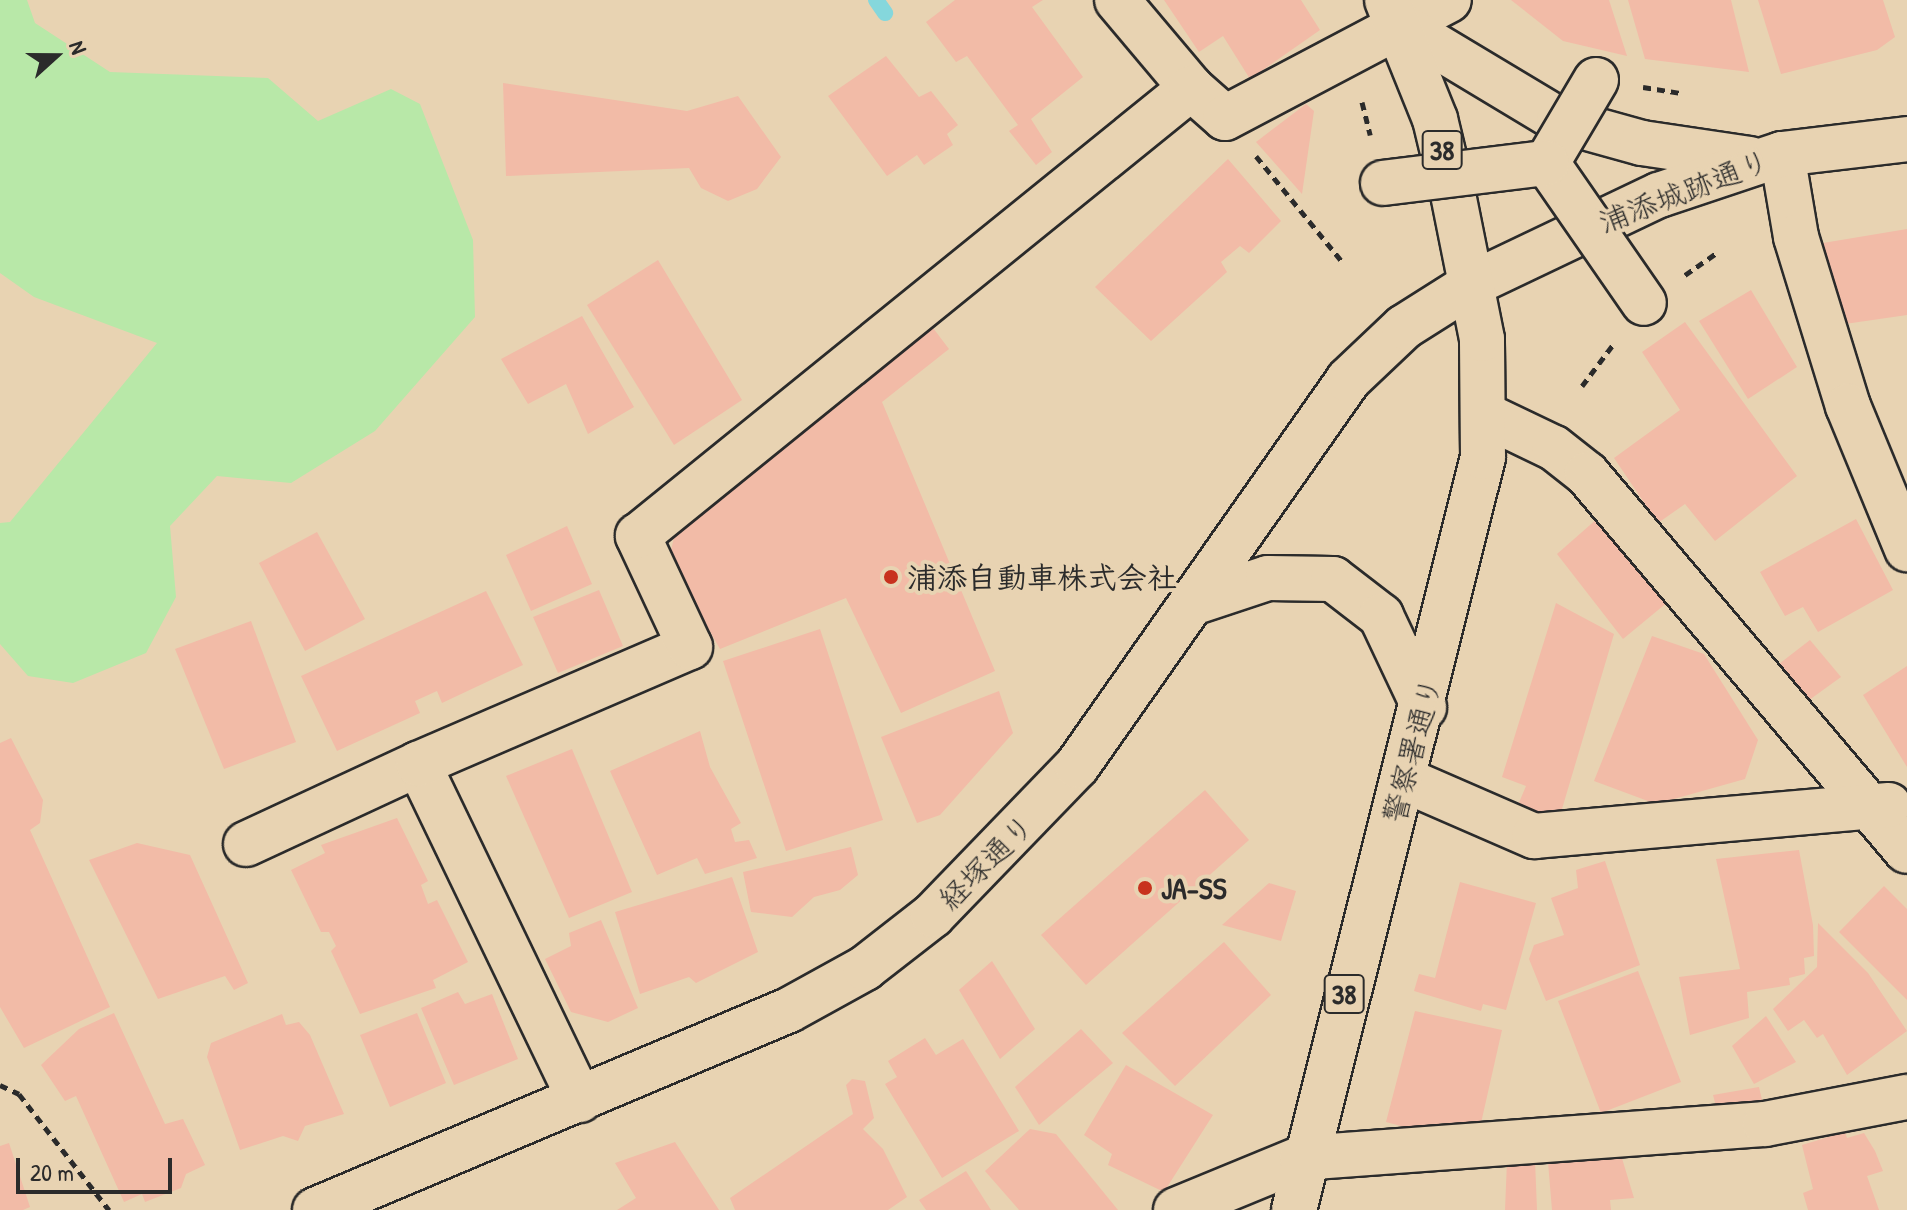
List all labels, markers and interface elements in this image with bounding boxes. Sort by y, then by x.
north arrow [16,16,96,96]
text: N [62,37,95,58]
road number: 38 [1420,126,1464,174]
street label: 浦添城跡通り [1594,142,1774,240]
place label: 浦添自動車株式会社 [907,559,1177,595]
marker: 浦添自動車株式会社 [882,568,900,586]
street label: 警察署通り [1375,673,1449,827]
street label: 経塚通り [931,807,1041,917]
place label: JA-SS [1161,870,1226,906]
marker: JA-SS [1136,879,1154,897]
road number: 38 [1322,970,1366,1018]
scale bar [20,1142,176,1192]
text: 20 m [30,1156,74,1188]

